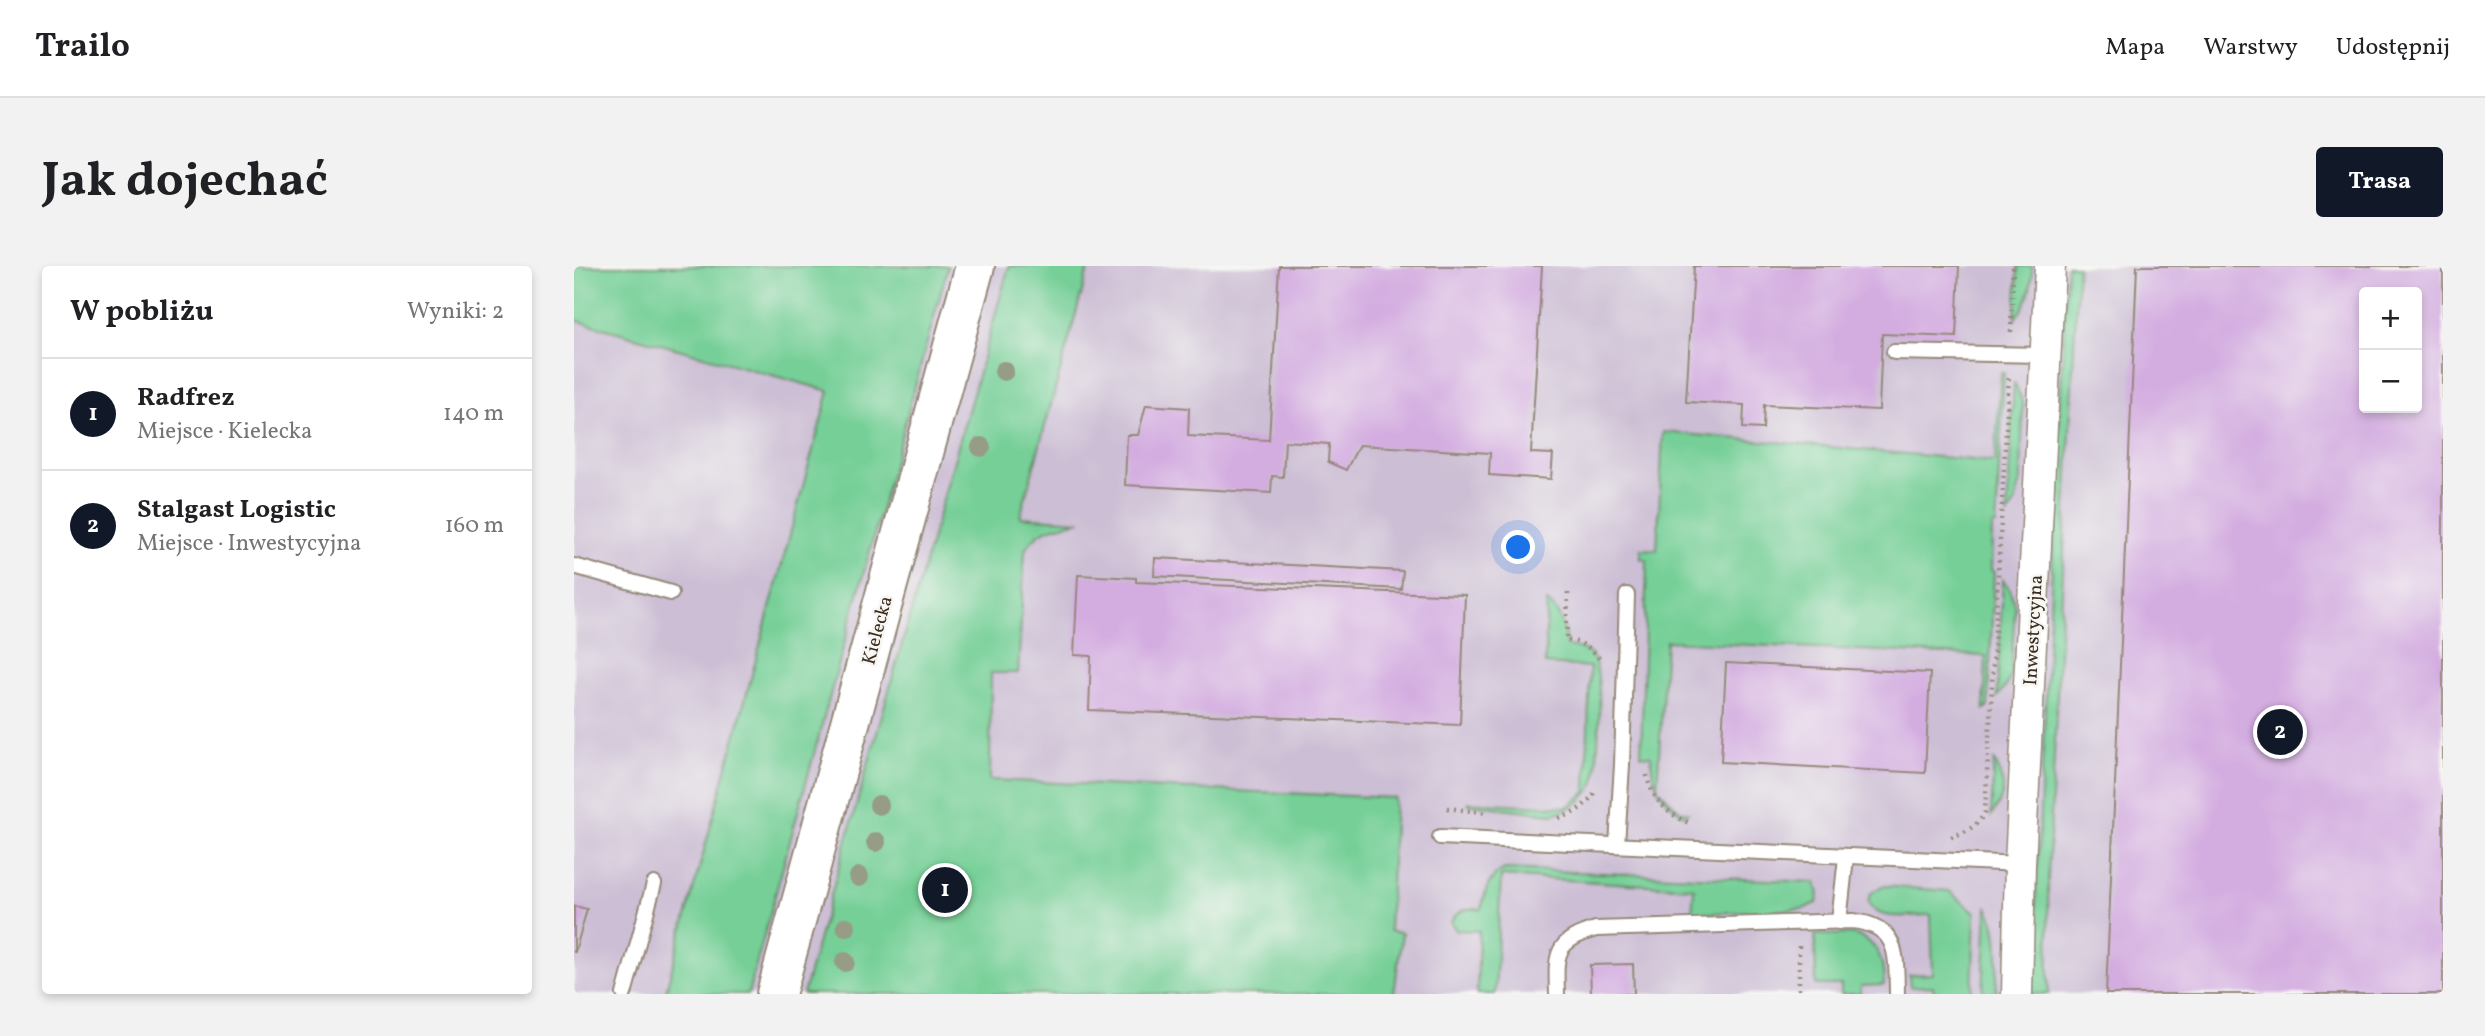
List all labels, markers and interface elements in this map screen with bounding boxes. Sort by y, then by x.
text: Trailo [35,25,130,71]
text: Mapa [2105,31,2165,65]
text: Warstwy [2203,31,2298,65]
text: Udostępnij [2336,31,2450,65]
button: Trasa [2316,147,2443,217]
text: Jak dojechać [42,148,328,217]
map controls [2359,287,2422,413]
button: + [2359,287,2422,350]
text: W pobliżu [70,291,213,333]
text: Wyniki: 2 [407,296,504,328]
button: − [2359,350,2422,413]
text: Radfrez [137,380,234,416]
text: 1 [88,398,98,430]
text: 140 m [443,398,504,430]
text: Miejsce · Kielecka [137,416,312,448]
text: Stalgast Logistic [137,492,336,528]
text: 2 [87,510,99,542]
text: 160 m [445,510,504,542]
text: Miejsce · Inwestycyjna [137,528,361,560]
your location [1501,530,1535,564]
street label: Inwestycyjna [2018,574,2050,686]
street label: Kielecka [856,593,900,668]
pin: 2 [2257,706,2303,758]
pin: 1 [922,864,968,916]

